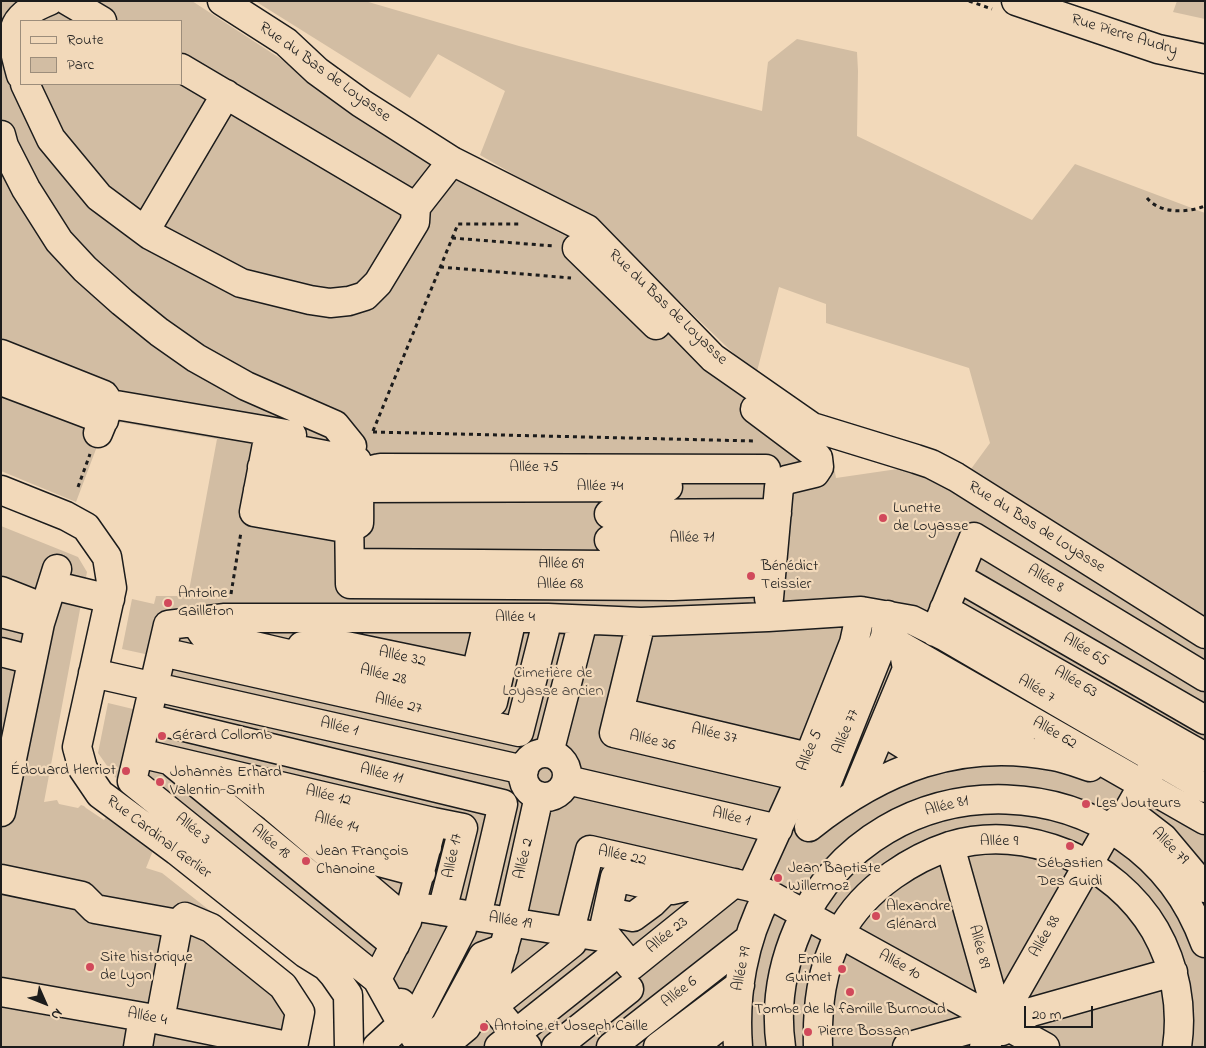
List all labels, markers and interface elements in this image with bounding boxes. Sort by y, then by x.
street label: Rue Pierre Audry [1068,11,1180,61]
street label: Rue du Bas de Loyasse [254,19,394,127]
legend [20,20,182,85]
text: Route [67,29,103,51]
text: Parc [67,54,94,76]
street label: Rue du Bas de Loyasse [603,246,731,370]
street label: Allée 75 [509,458,559,478]
street label: Allée 74 [577,477,623,497]
street label: Rue du Bas de Loyasse [964,478,1108,578]
place label: Lunette de Loyasse [893,499,968,537]
marker: Lunette de Loyasse [877,512,889,524]
street label: Allée 71 [669,529,715,549]
street label: Allée 69 [538,555,584,575]
place label: Bénédict Teissier [761,557,818,595]
street label: Allée 8 [1023,562,1067,598]
marker: Bénédict Teissier [745,570,757,582]
street label: Allée 68 [537,575,583,595]
place label: Antoine Gailleton [178,584,234,622]
marker: Antoine Gailleton [162,597,174,609]
street label: Allée 4 [495,608,535,628]
street label: Allée 65 [1059,630,1111,672]
street label: Allée 32 [376,644,428,672]
street label: Allée 28 [358,661,408,691]
street label: Allée 63 [1050,663,1100,703]
park label: Cimetière de Loyasse ancien [503,664,603,702]
street label: Allée 7 [1014,672,1058,708]
street label: Allée 27 [372,690,424,720]
street label: Allée 77 [829,707,865,757]
street label: Allée 1 [318,714,360,742]
street label: Allée 62 [1028,714,1080,754]
street label: Allée 37 [689,720,739,750]
place label: Gérard Collomb [172,726,272,746]
street label: Allée 36 [627,727,677,757]
street label: Allée 5 [794,728,828,774]
marker: Gérard Collomb [156,730,168,742]
street label: Allée 11 [357,760,405,790]
place label: Édouard Herriot [10,761,116,781]
place label: Johannès Erhard Valentin-Smith [170,763,282,801]
marker: Édouard Herriot [120,765,132,777]
marker: Johannès Erhard Valentin-Smith [154,776,166,788]
street label: Allée 12 [303,782,353,812]
street label: Rue Cardinal Gerlier [102,792,214,884]
street label: Allée 81 [923,792,971,822]
place label: Les Jouteurs [1096,794,1181,814]
marker: Les Jouteurs [1080,798,1092,810]
street label: Allée 1 [710,804,752,832]
street label: Allée 14 [312,809,360,839]
street label: Allée 3 [170,810,214,850]
street label: Allée 18 [247,821,293,865]
street label: Allée 79 [1146,824,1192,870]
street label: Allée 17 [440,832,468,880]
street label: Allée 9 [980,832,1018,852]
street label: Allée 2 [511,837,539,881]
marker: Sébastien Des Guidi [1064,840,1076,852]
place label: Jean François Chanoine [316,842,409,880]
street label: Allée 22 [596,842,648,872]
place label: Sébastien Des Guidi [1037,854,1103,892]
marker: Jean François Chanoine [300,855,312,867]
place label: Jean Baptiste Willermoz [788,859,881,897]
marker: Jean Baptiste Willermoz [772,872,784,884]
place label: Alexandre Glénard [886,897,951,935]
street label: Allée 19 [487,909,533,935]
marker: Alexandre Glénard [870,910,882,922]
street label: Allée 88 [1026,912,1066,962]
street label: Allée 23 [643,913,693,959]
street label: Allée 89 [963,923,993,971]
street label: Allée 79 [729,945,757,993]
street label: Allée 10 [874,947,924,985]
place label: Site historique de Lyon [100,948,193,986]
place label: Emile Guimet [785,950,832,988]
marker: Site historique de Lyon [84,961,96,973]
marker: Emile Guimet [836,963,848,975]
street label: Allée 6 [658,973,702,1013]
north arrow [20,978,70,1028]
marker: Tombe de la famille Burnoud [844,986,856,998]
scale bar [1026,996,1095,1028]
place label: Tombe de la famille Burnoud [754,1000,946,1020]
text: N [45,1003,67,1024]
text: 20 m [1032,1004,1061,1026]
street label: Allée 4 [125,1005,169,1031]
place label: Antoine et Joseph Caille [494,1017,648,1037]
marker: Antoine et Joseph Caille [478,1021,490,1033]
place label: Pierre Bossan [818,1022,909,1042]
marker: Pierre Bossan [802,1026,814,1038]

